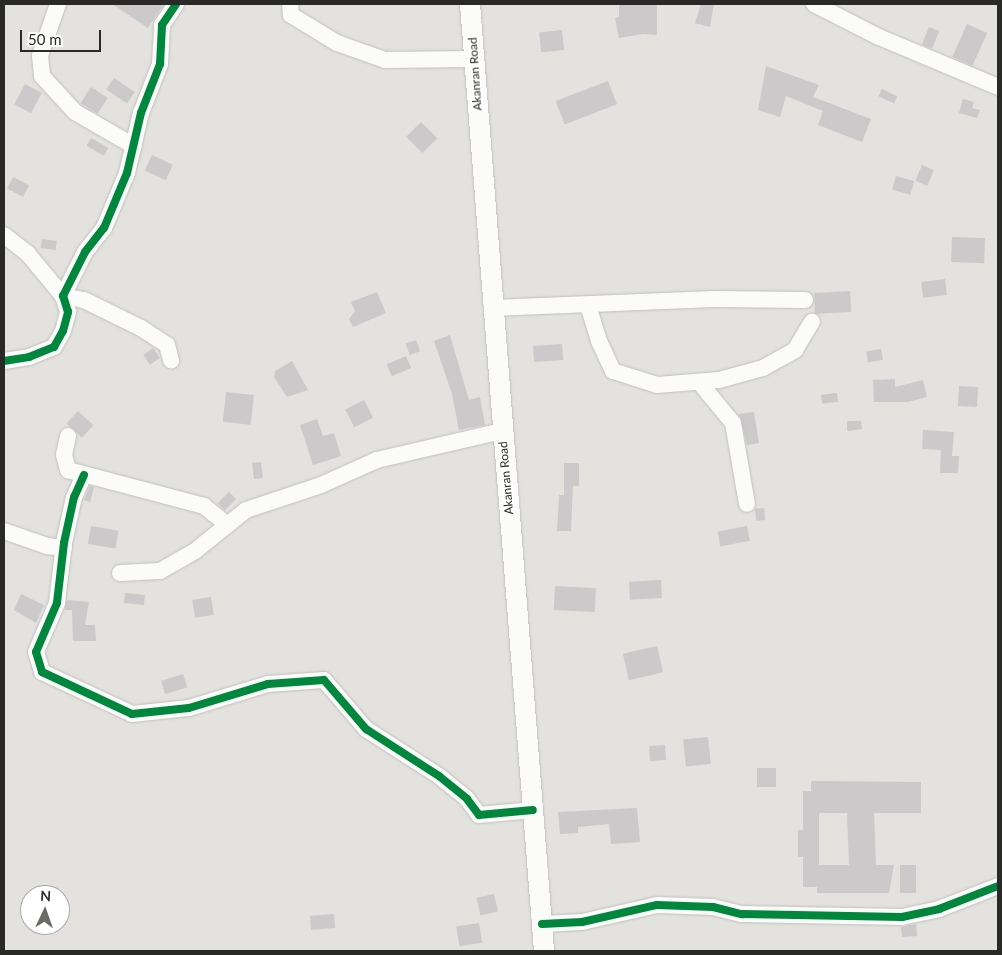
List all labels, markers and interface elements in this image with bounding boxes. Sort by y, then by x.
scale bar [22,20,104,52]
text: 50 m [28,30,62,48]
street label: Akanran Road [465,37,485,111]
street label: Akanran Road [496,441,516,515]
north arrow [20,885,70,935]
text: N [40,887,52,904]

